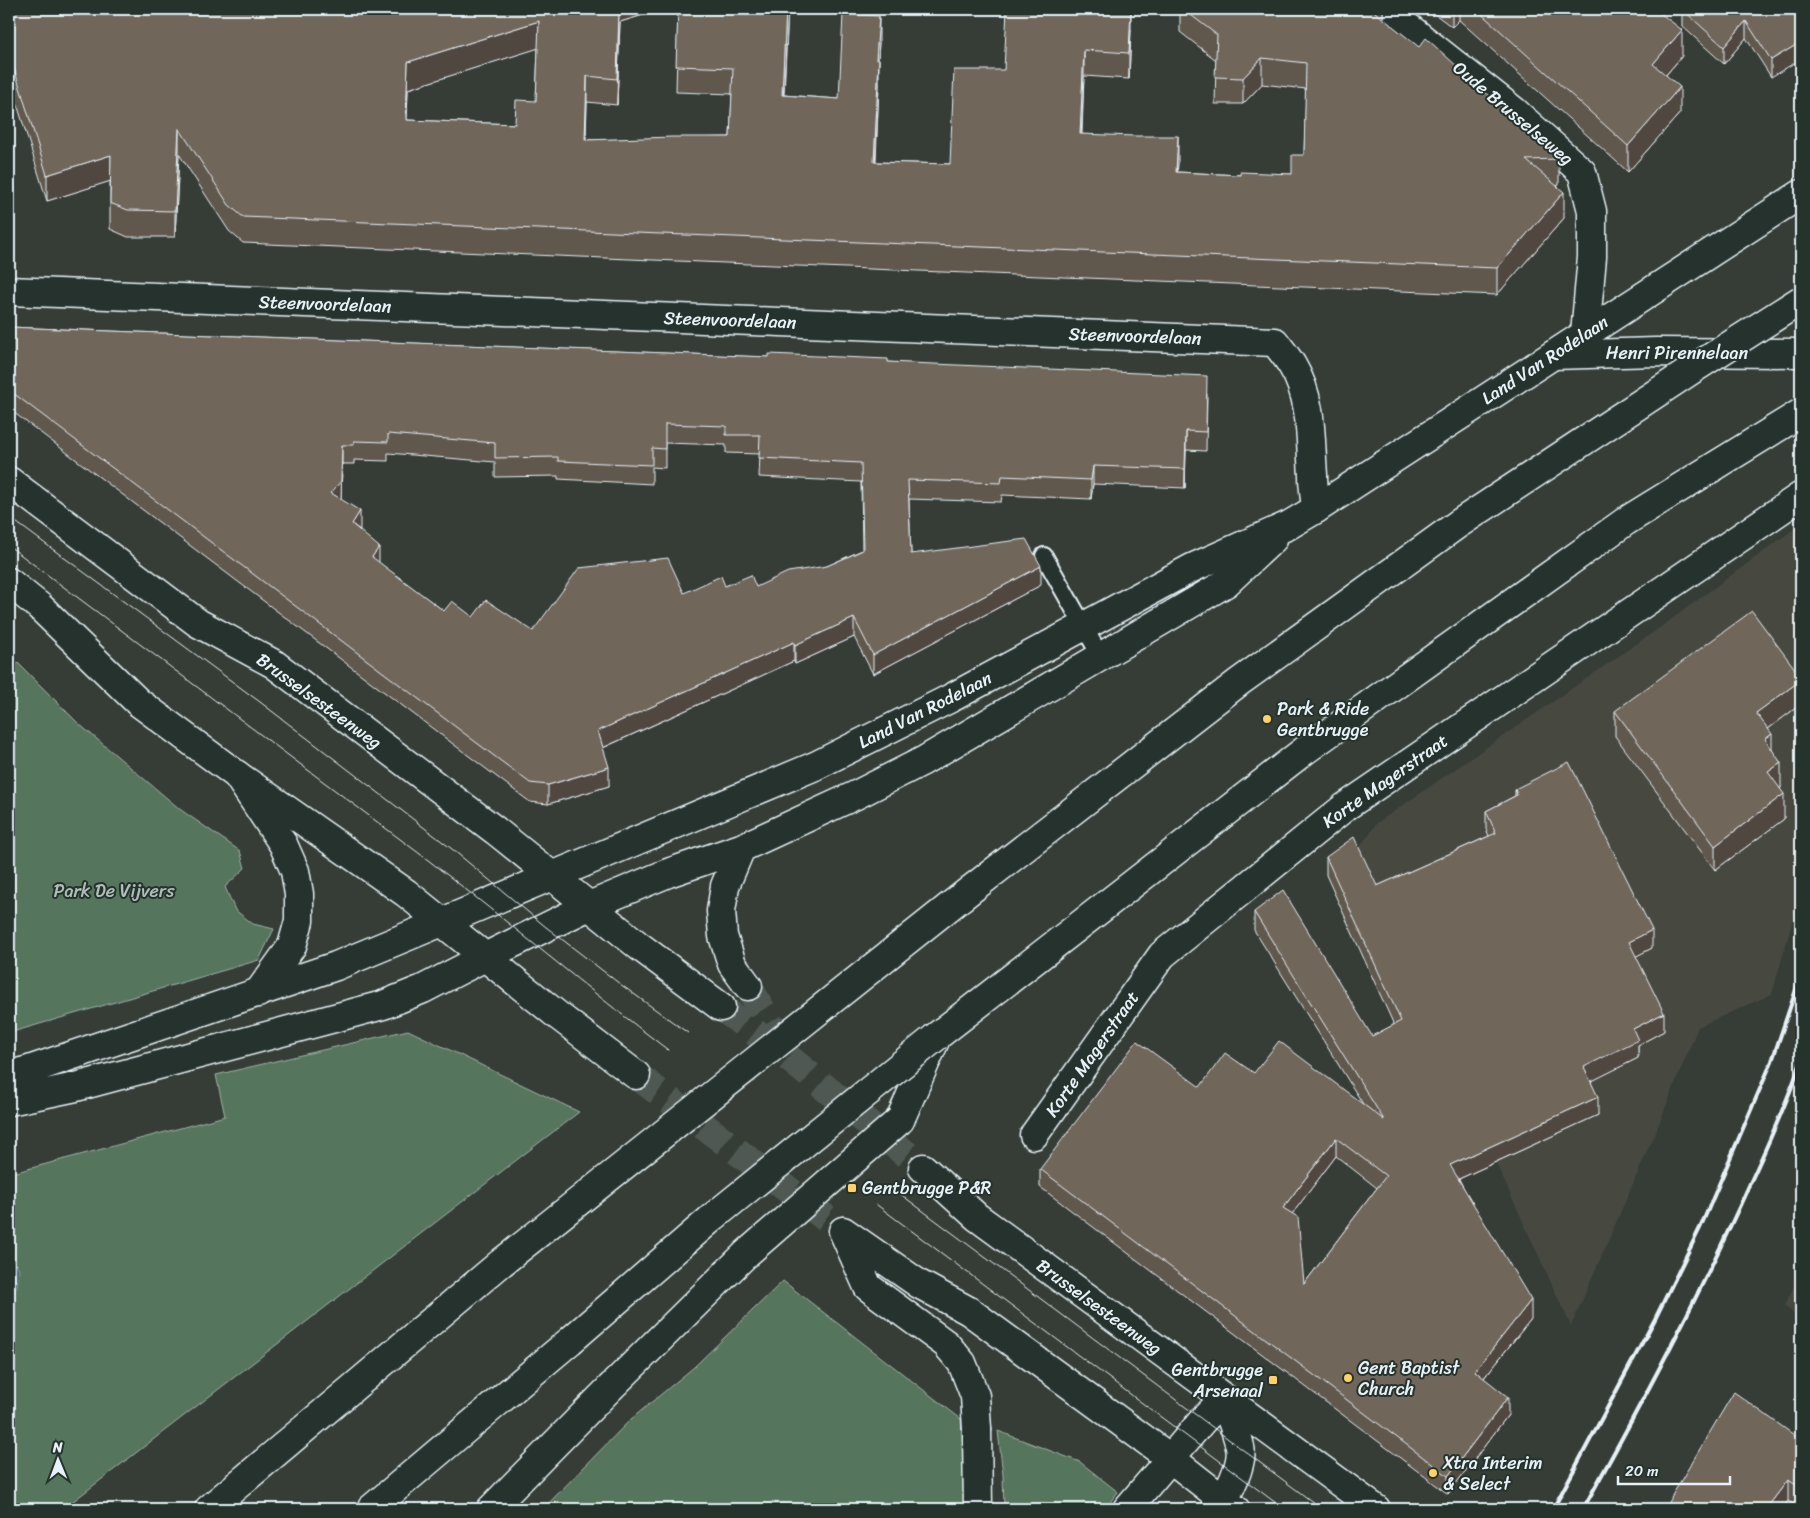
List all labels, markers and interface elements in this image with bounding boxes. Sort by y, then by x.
street label: Oude Brusselseweg [1445,53,1581,173]
street label: Steenvoordelaan [258,286,392,322]
street label: Steenvoordelaan [663,302,797,338]
street label: Land Van Rodelaan [1475,306,1615,413]
street label: Steenvoordelaan [1068,318,1202,354]
street label: Henri Pirennelaan [1606,337,1749,369]
street label: Brusselsesteenweg [249,644,389,758]
street label: Land Van Rodelaan [852,662,998,758]
place label: Park & Ride Gentbrugge [1277,693,1369,746]
marker: Park & Ride Gentbrugge [1261,713,1273,725]
street label: Korte Magerstraat [1315,725,1455,837]
park label: Park De Vijvers [53,875,175,907]
street label: Korte Magerstraat [1036,984,1148,1124]
place label: Gentbrugge P&R [862,1172,992,1204]
marker: Gentbrugge P&R [846,1182,858,1194]
street label: Brusselsesteenweg [1029,1250,1169,1364]
place label: Gent Baptist Church [1358,1352,1460,1405]
place label: Gentbrugge Arsenaal [1171,1354,1264,1407]
marker: Gent Baptist Church [1342,1372,1354,1384]
marker: Gentbrugge Arsenaal [1267,1374,1279,1386]
text: N [52,1435,63,1460]
north arrow [32,1436,82,1486]
place label: Xtra Interim & Select [1442,1447,1543,1500]
scale bar [1618,1453,1730,1485]
text: 20 m [1625,1458,1659,1484]
marker: Xtra Interim & Select [1427,1467,1439,1479]

